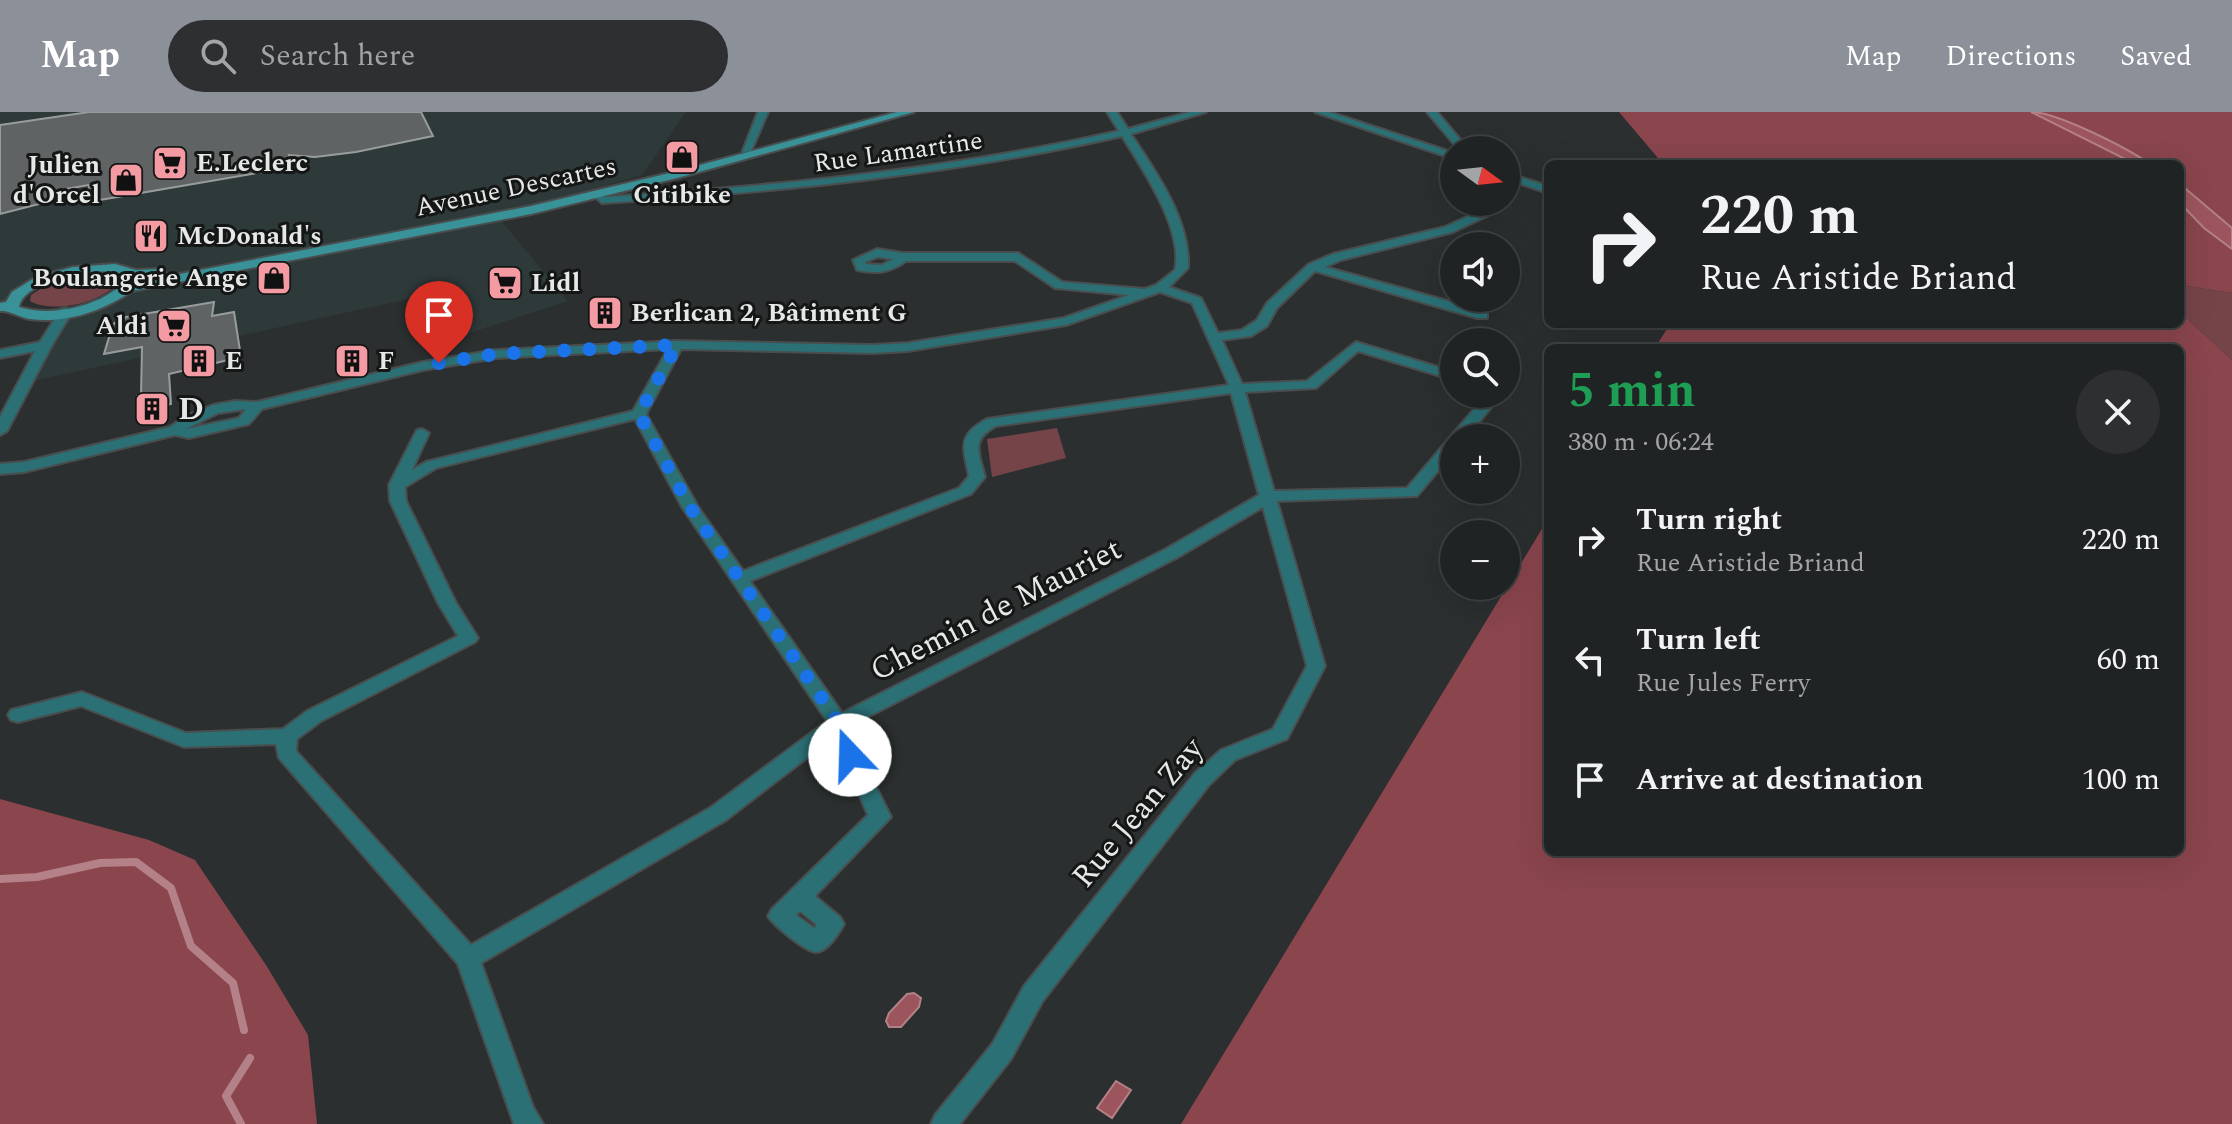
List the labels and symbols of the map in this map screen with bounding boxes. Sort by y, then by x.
street label: Rue Lamartine [811,120,985,184]
north arrow [1440,136,1520,216]
shop icon: Citibike [663,138,701,176]
place label: E.Leclerc [196,143,308,183]
supermarket icon: E.Leclerc [151,144,189,182]
place label: Julien d'Orcel [13,145,100,215]
street label: Avenue Descartes [412,146,620,228]
shop icon: Julien d'Orcel [107,161,145,199]
place label: Citibike [633,175,731,215]
place label: McDonald's [177,216,322,256]
restaurant icon: McDonald's [132,217,170,255]
place label: Boulangerie Ange [33,258,248,298]
shop icon: Boulangerie Ange [255,259,293,297]
place label: Lidl [531,263,580,303]
supermarket icon: Lidl [486,264,524,302]
pin [405,281,473,363]
place label: Berlican 2, Bâtiment G [631,293,907,333]
building icon: Berlican 2, Bâtiment G [586,294,624,332]
place label: Aldi [96,306,148,346]
supermarket icon: Aldi [155,307,193,345]
place label: E [225,341,243,381]
place label: F [378,341,394,381]
building icon: E [180,342,218,380]
building icon: F [333,342,371,380]
place label: D [178,385,204,434]
building icon: D [133,390,171,428]
street label: Chemin de Mauriet [862,525,1130,695]
position arrow [808,713,892,797]
street label: Rue Jean Zay [1060,726,1217,899]

